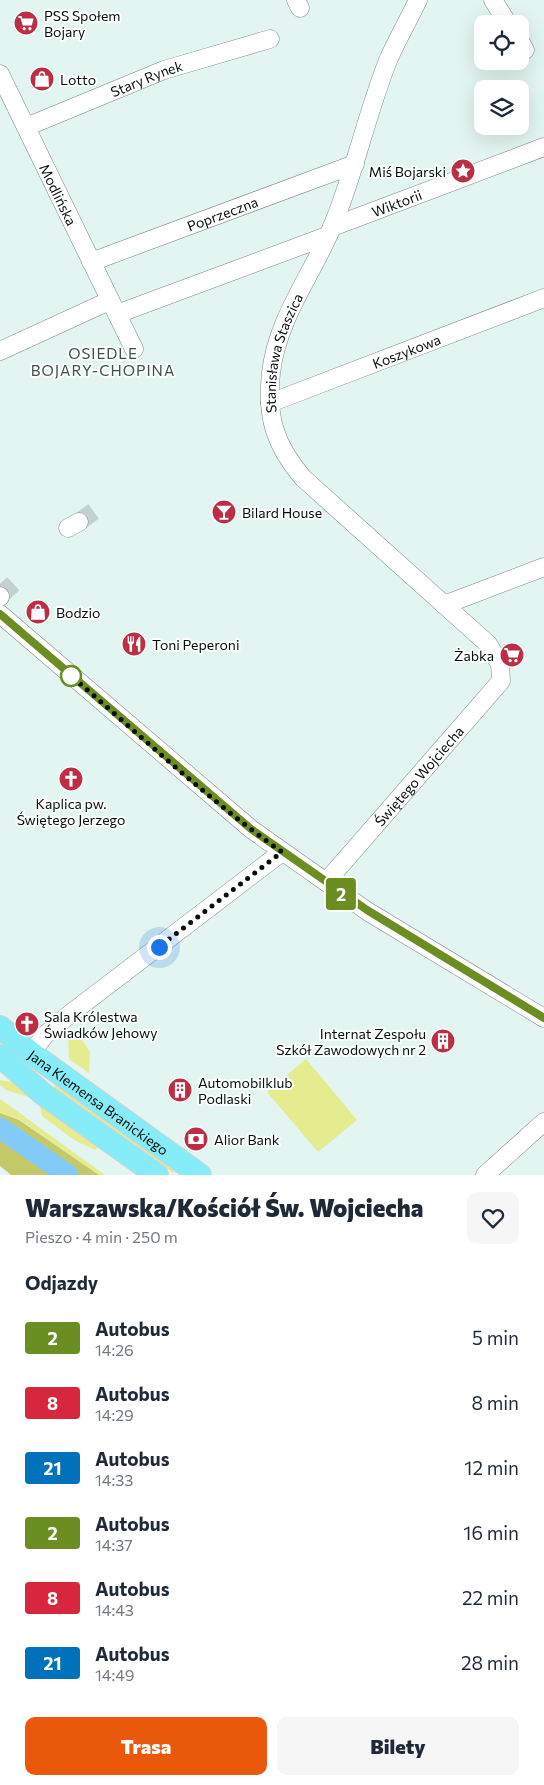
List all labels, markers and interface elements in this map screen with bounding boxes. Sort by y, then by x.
place label: PSS Społem Bojary [44,7,121,40]
supermarket icon: PSS Społem Bojary [13,10,39,36]
map controls [474,15,529,135]
button: locate [474,15,529,70]
street label: Stary Rynek [108,56,185,100]
shop icon: Lotto [29,66,55,92]
place label: Lotto [60,71,96,88]
button: layers [474,80,529,135]
place icon: Miś Bojarski [450,158,476,184]
street label: Modlińska [37,161,81,228]
place label: Miś Bojarski [369,163,446,180]
street label: Wiktorii [369,185,424,220]
street label: Poprzeczna [184,192,260,234]
street label: Stanisława Staszica [261,290,306,414]
street label: Koszykowa [370,330,443,371]
district label: OSIEDLE BOJARY-CHOPINA [31,344,175,379]
bar icon: Bilard House [211,499,237,525]
place label: Bilard House [242,504,322,521]
shop icon: Bodzio [25,599,51,625]
place label: Bodzio [56,604,100,621]
restaurant icon: Toni Peperoni [121,631,147,657]
place label: Toni Peperoni [152,636,240,653]
supermarket icon: Żabka [499,642,525,668]
place label: Żabka [454,647,494,664]
unlabelled marker [60,665,82,687]
street label: Świętego Wojciecha [370,722,467,829]
church icon: Kaplica pw. Świętego Jerzego [58,766,84,792]
place label: Kaplica pw. Świętego Jerzego [17,795,125,828]
line badge: 2 [325,878,357,910]
text: 2 [336,883,346,905]
your location [147,935,172,960]
place label: Sala Królestwa Świadków Jehowy [44,1008,157,1041]
church icon: Sala Królestwa Świadków Jehowy [14,1011,40,1037]
place label: Internat Zespołu Szkół Zawodowych nr 2 [276,1025,426,1058]
building icon: Internat Zespołu Szkół Zawodowych nr 2 [430,1028,456,1054]
street label: Jana Klemensa Branickiego [25,1046,172,1158]
place label: Automobilklub Podlaski [198,1074,293,1107]
building icon: Automobilklub Podlaski [167,1077,193,1103]
bank icon: Alior Bank [183,1126,209,1152]
place label: Alior Bank [214,1131,280,1148]
button: heart [467,1192,519,1244]
text: Warszawska/Kościół Św. Wojciecha [25,1193,423,1222]
text: Pieszo · 4 min · 250 m [25,1227,178,1246]
text: Odjazdy [25,1271,98,1294]
text: Autobus [95,1317,170,1340]
text: 5 min [472,1326,519,1349]
text: 2 [47,1327,58,1349]
text: 14:26 [95,1340,134,1359]
text: Autobus [95,1382,170,1405]
text: 8 min [471,1391,519,1414]
text: 8 [47,1392,58,1414]
text: 14:29 [95,1405,134,1424]
text: Autobus [95,1447,170,1470]
text: 12 min [464,1456,519,1479]
text: 21 [43,1457,62,1479]
text: 14:33 [95,1470,133,1489]
text: Autobus [95,1512,170,1535]
text: 16 min [463,1521,519,1544]
text: 2 [47,1522,58,1544]
text: 14:37 [95,1535,133,1554]
text: Autobus [95,1577,170,1600]
text: 22 min [462,1586,519,1609]
text: 8 [47,1587,58,1609]
text: 14:43 [95,1600,134,1619]
text: Autobus [95,1642,170,1665]
text: 28 min [461,1651,519,1674]
text: 21 [43,1652,62,1674]
text: 14:49 [95,1665,135,1684]
button: Trasa [25,1717,267,1775]
button: Bilety [277,1717,519,1775]

